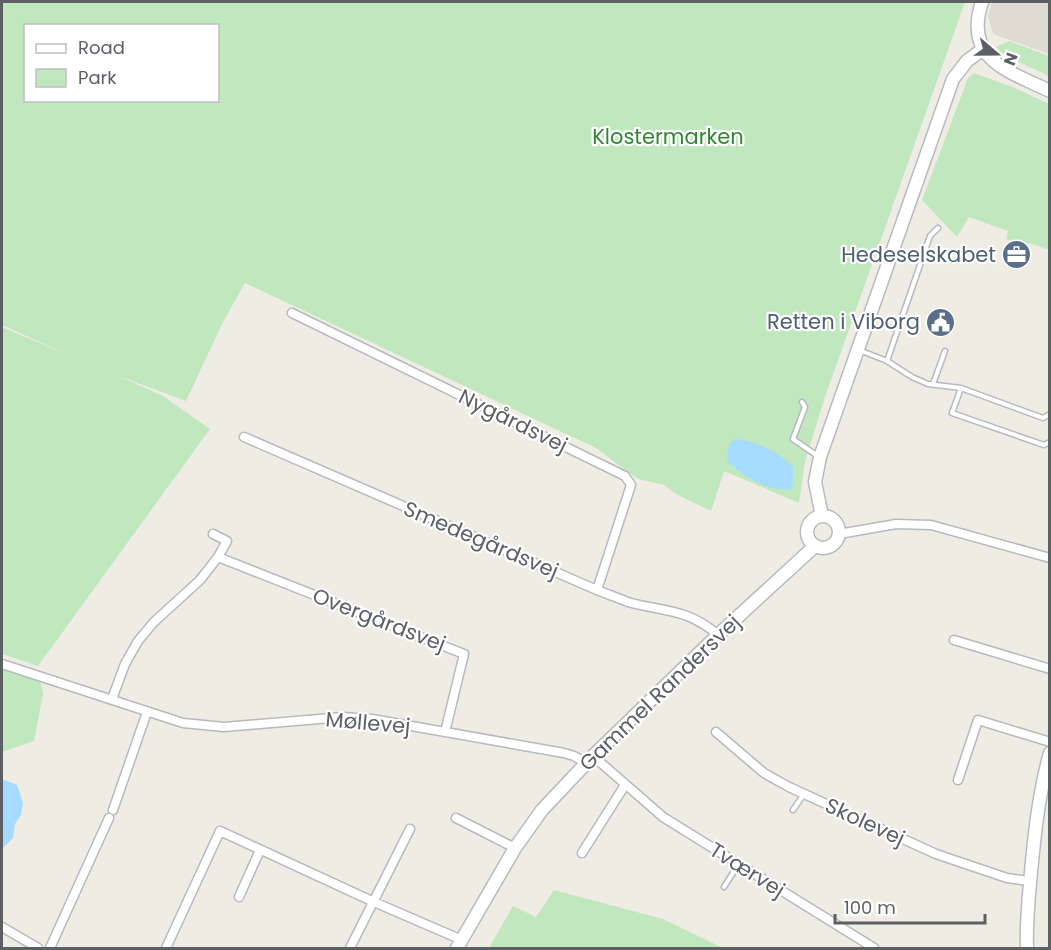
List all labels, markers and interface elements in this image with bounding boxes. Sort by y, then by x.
legend [24,24,219,102]
north arrow [967,24,1027,84]
text: Road [78,35,125,60]
text: N [998,49,1023,69]
text: Park [78,65,117,90]
park label: Klostermarken [592,122,744,151]
office icon: Hedeselskabet [1001,239,1033,271]
place label: Hedeselskabet [841,240,996,269]
public building icon: Retten i Viborg [925,306,957,338]
place label: Retten i Viborg [767,307,920,336]
street label: Nygårdsvej [454,382,573,459]
street label: Smedegårdsvej [399,494,563,585]
street label: Overgårdsvej [308,581,450,658]
street label: Gammel Randersvej [573,608,747,777]
street label: Møllevej [324,704,412,741]
street label: Skolevej [821,790,910,853]
street label: Tværvej [704,835,791,904]
scale bar [835,887,985,925]
text: 100 m [844,895,896,920]

